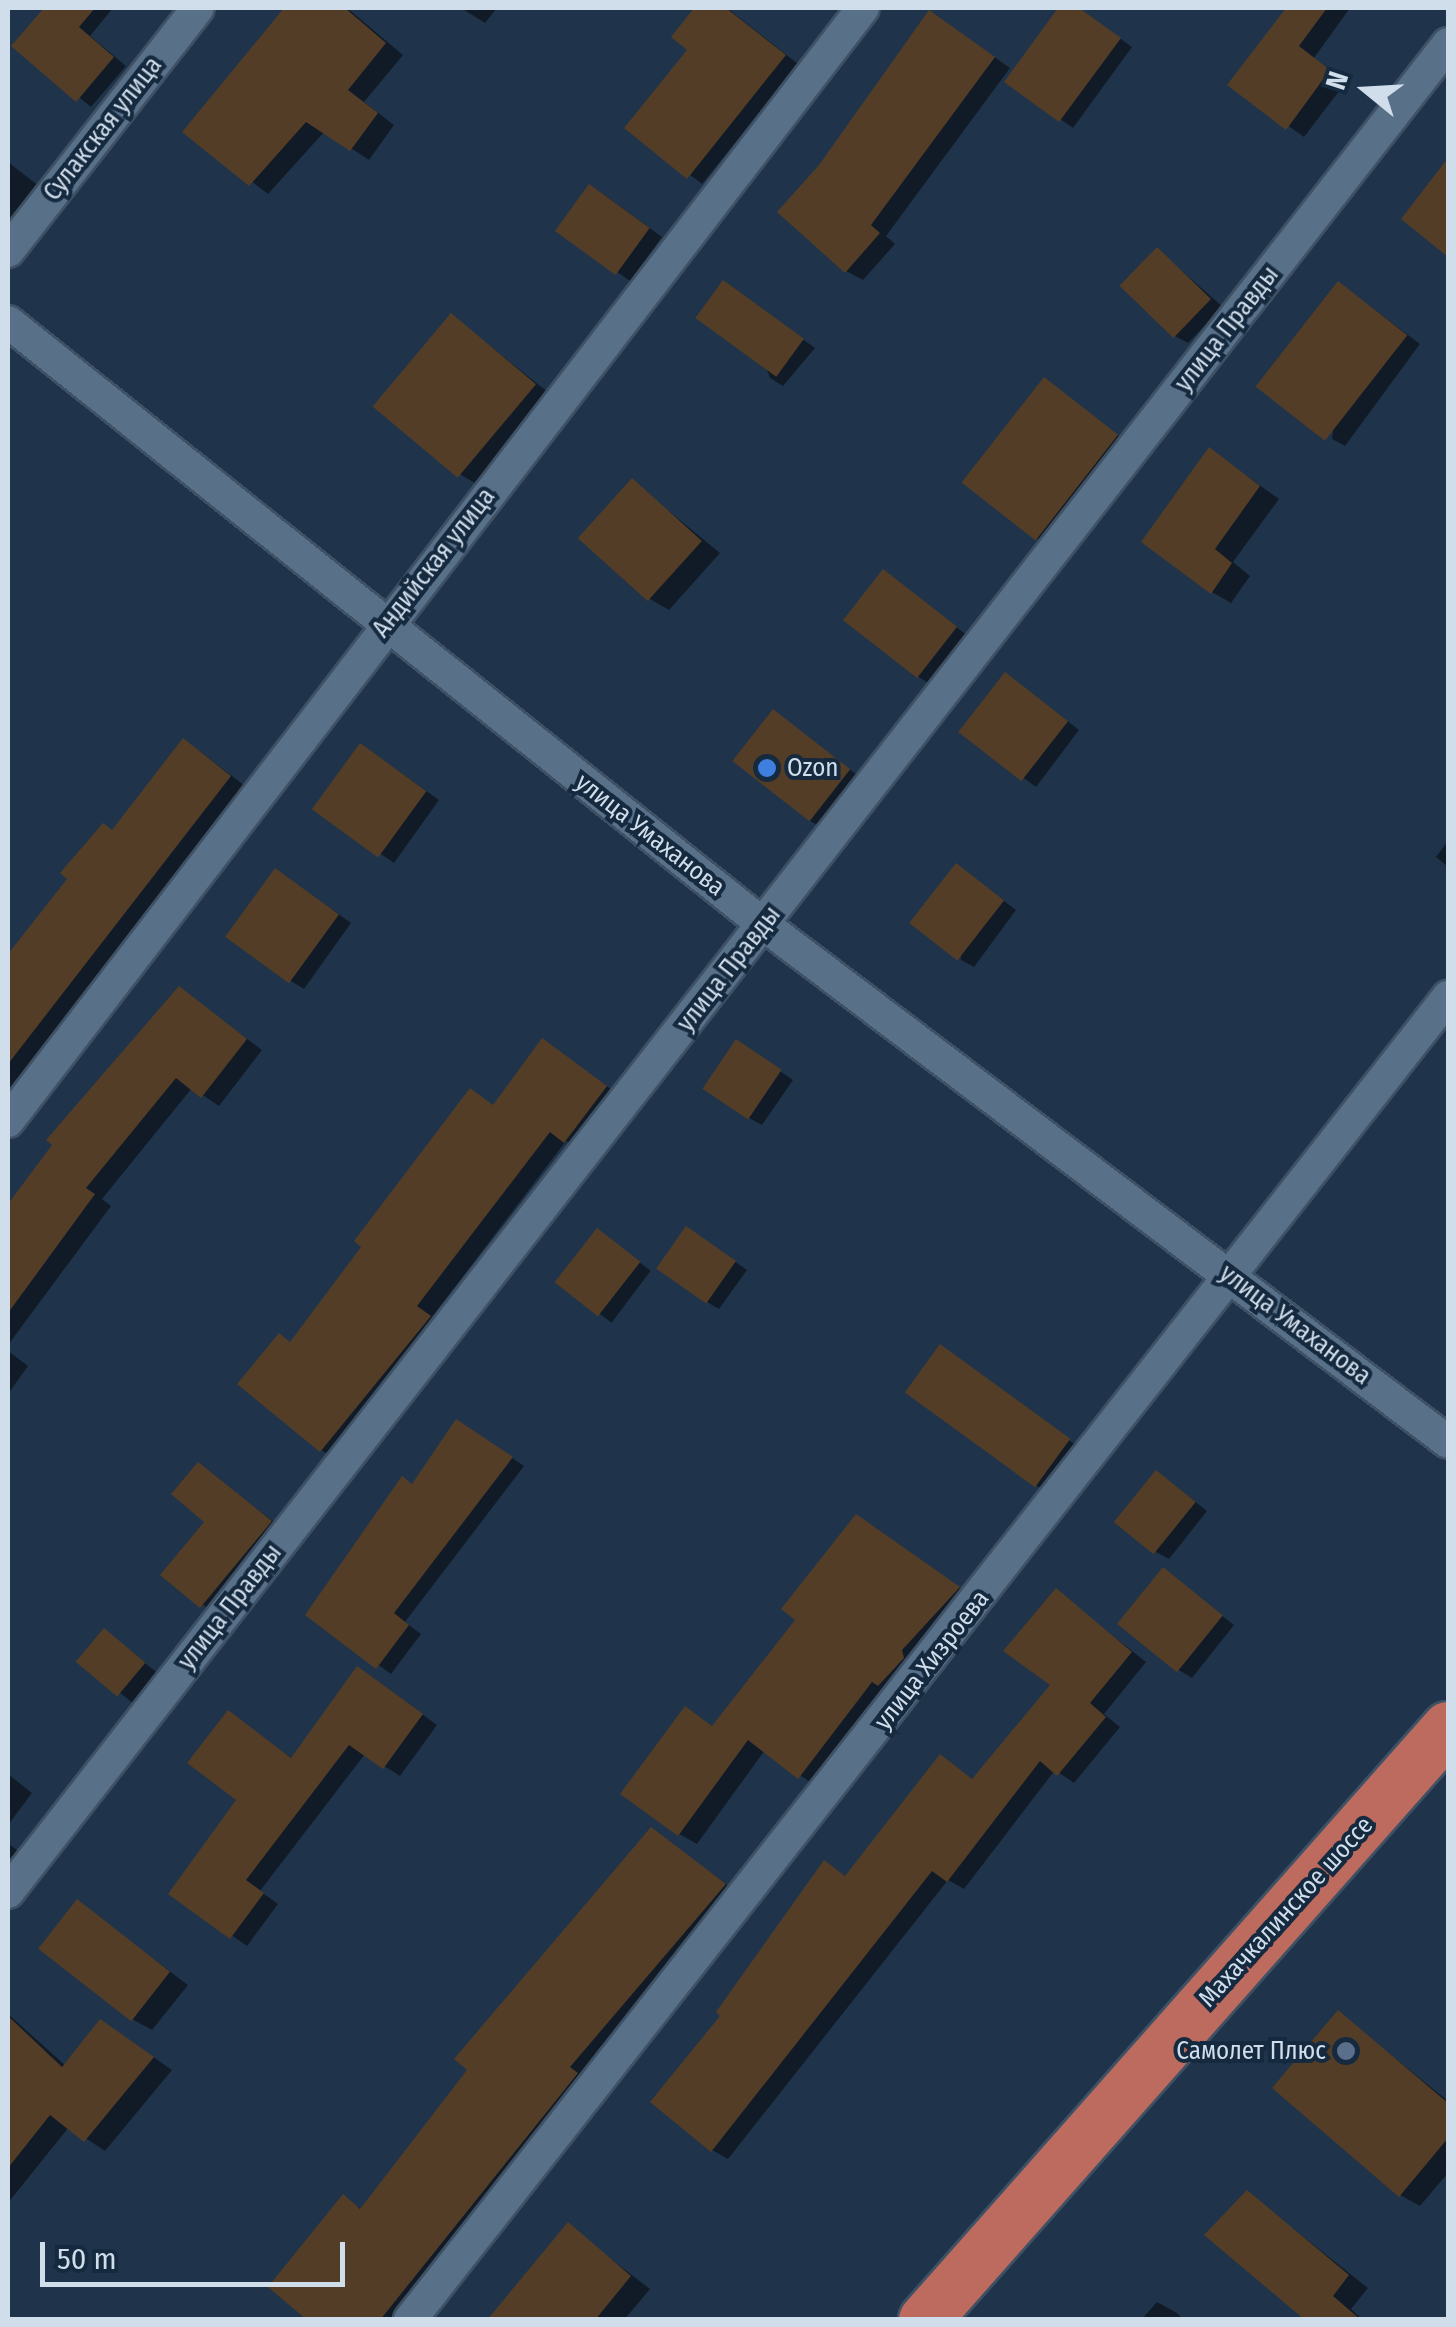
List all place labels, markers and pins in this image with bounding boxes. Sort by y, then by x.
place label: Ozon [787,753,838,783]
marker: Ozon [756,757,778,779]
place label: Самолет Плюс [1176,2036,1326,2066]
marker: Самолет Плюс [1335,2040,1357,2062]

